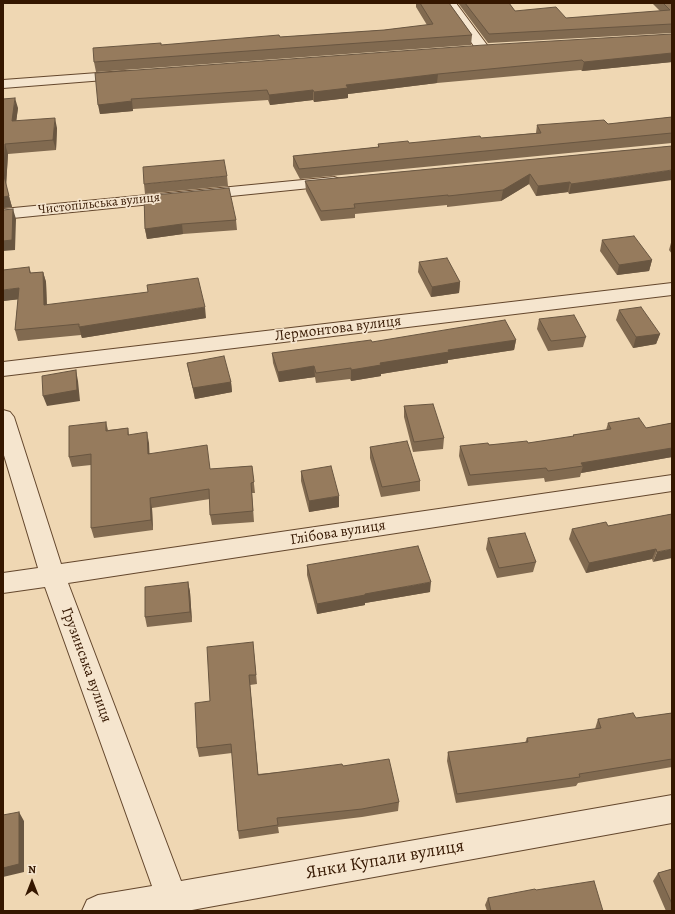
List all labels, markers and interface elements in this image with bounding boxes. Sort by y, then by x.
street label: Чистопільська вулиця [37,190,161,218]
street label: Лермонтова вулиця [274,312,402,346]
street label: Глібова вулиця [289,517,387,549]
street label: Грузинська вулиця [57,605,115,725]
street label: Янки Купали вулиця [304,835,466,885]
north arrow [12,862,52,902]
text: N [28,862,36,877]

